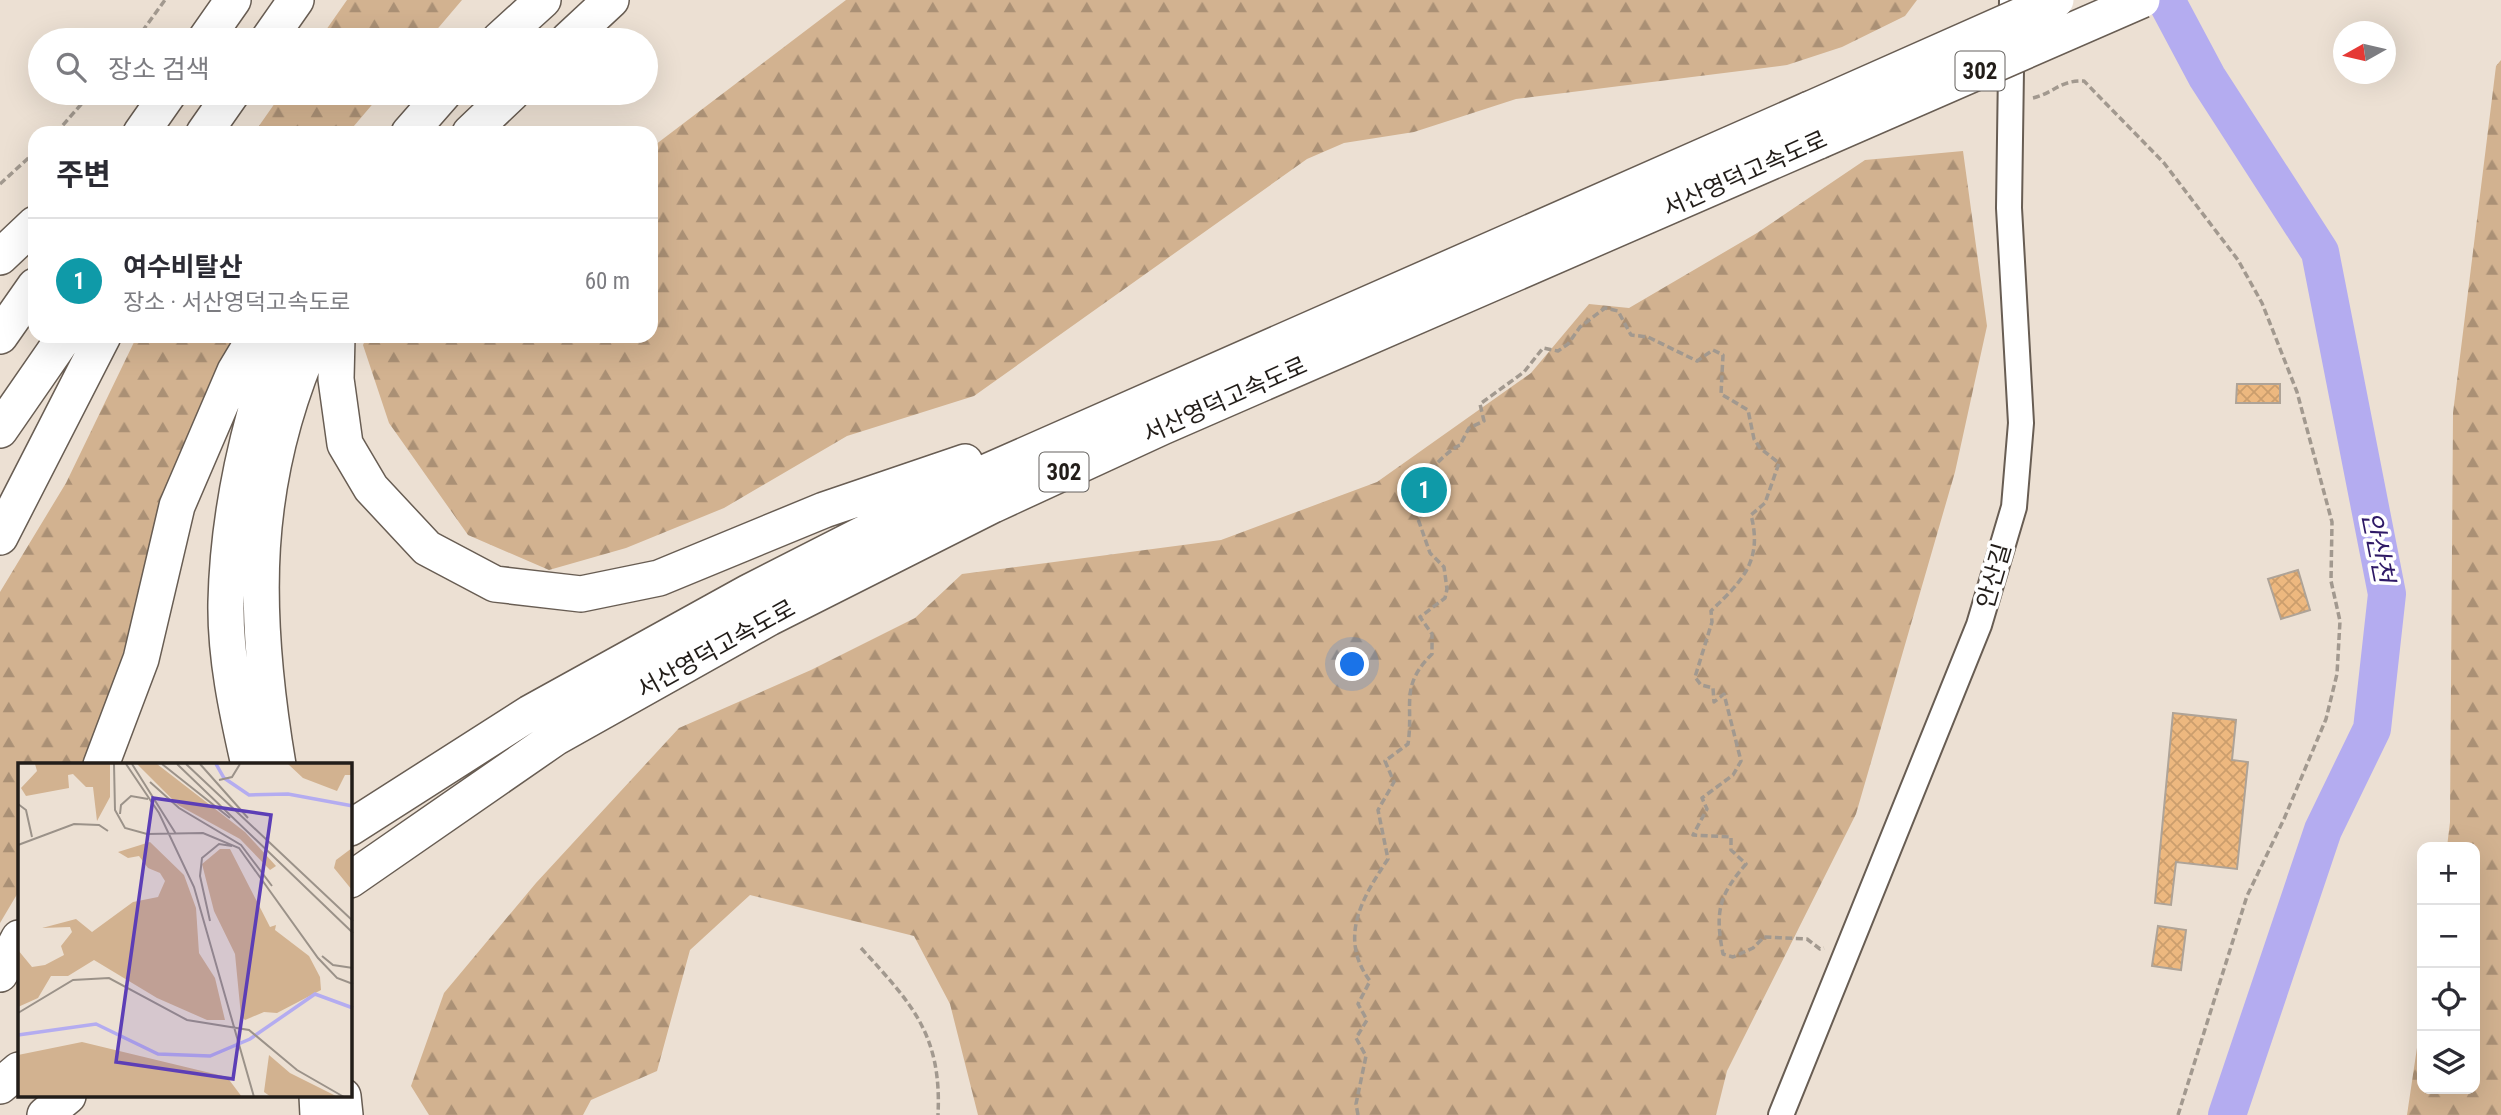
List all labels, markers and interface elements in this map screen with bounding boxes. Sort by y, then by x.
north arrow [2333,21,2396,84]
search box [28,28,658,105]
icon: search [52,48,90,86]
road number: 302 [1955,52,2004,90]
text: 장소 검색 [108,54,210,84]
street label: 서산영덕고속도로 [1659,125,1831,223]
text: 주변 [56,157,111,192]
text: 여수비탈산 [123,252,243,282]
text: 1 [73,268,85,295]
text: 60 m [585,268,630,295]
text: 장소 · 서산영덕고속도로 [123,289,351,316]
street label: 서산영덕고속도로 [1139,351,1311,449]
road number: 302 [1040,452,1088,492]
pin: 1 [1401,464,1447,516]
water label: 안산천 [2356,509,2400,588]
street label: 안산길 [1971,540,2017,612]
street label: 서산영덕고속도로 [632,594,800,704]
your location [1335,647,1369,681]
inset map [18,763,352,1098]
map controls [2417,842,2480,1094]
button: + [2417,842,2480,905]
button: − [2417,905,2480,968]
button: locate [2417,968,2480,1031]
button: layers [2417,1031,2480,1094]

